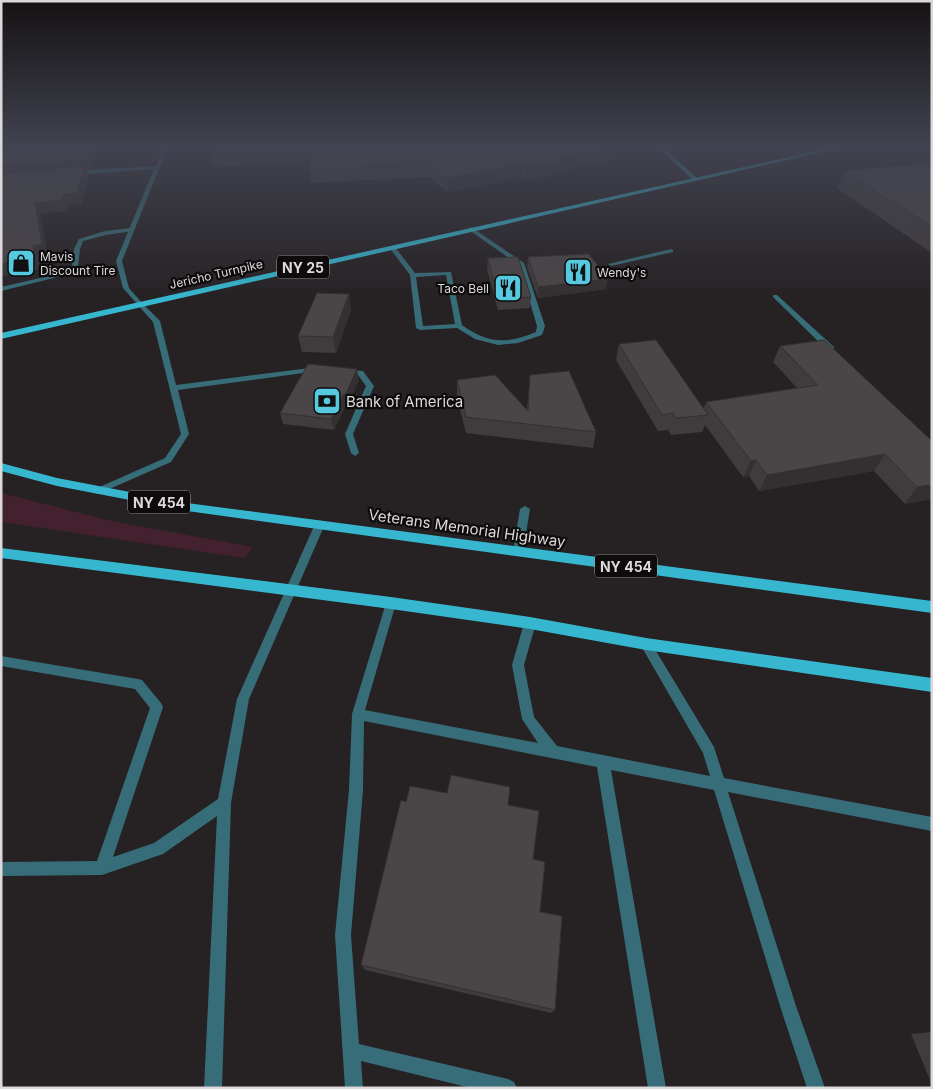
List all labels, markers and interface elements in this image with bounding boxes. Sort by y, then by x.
shop icon: Mavis Discount Tire [6,248,36,278]
place label: Mavis Discount Tire [40,249,115,278]
street label: Jericho Turnpike [168,256,264,292]
road number: NY 25 [277,256,329,278]
restaurant icon: Wendy's [563,257,593,287]
place label: Wendy's [597,265,646,280]
restaurant icon: Taco Bell [493,273,523,303]
place label: Taco Bell [437,281,489,296]
bank icon: Bank of America [312,386,342,416]
place label: Bank of America [346,392,463,411]
road number: NY 454 [128,491,190,514]
street label: Veterans Memorial Highway [367,505,567,551]
road number: NY 454 [595,554,657,578]

